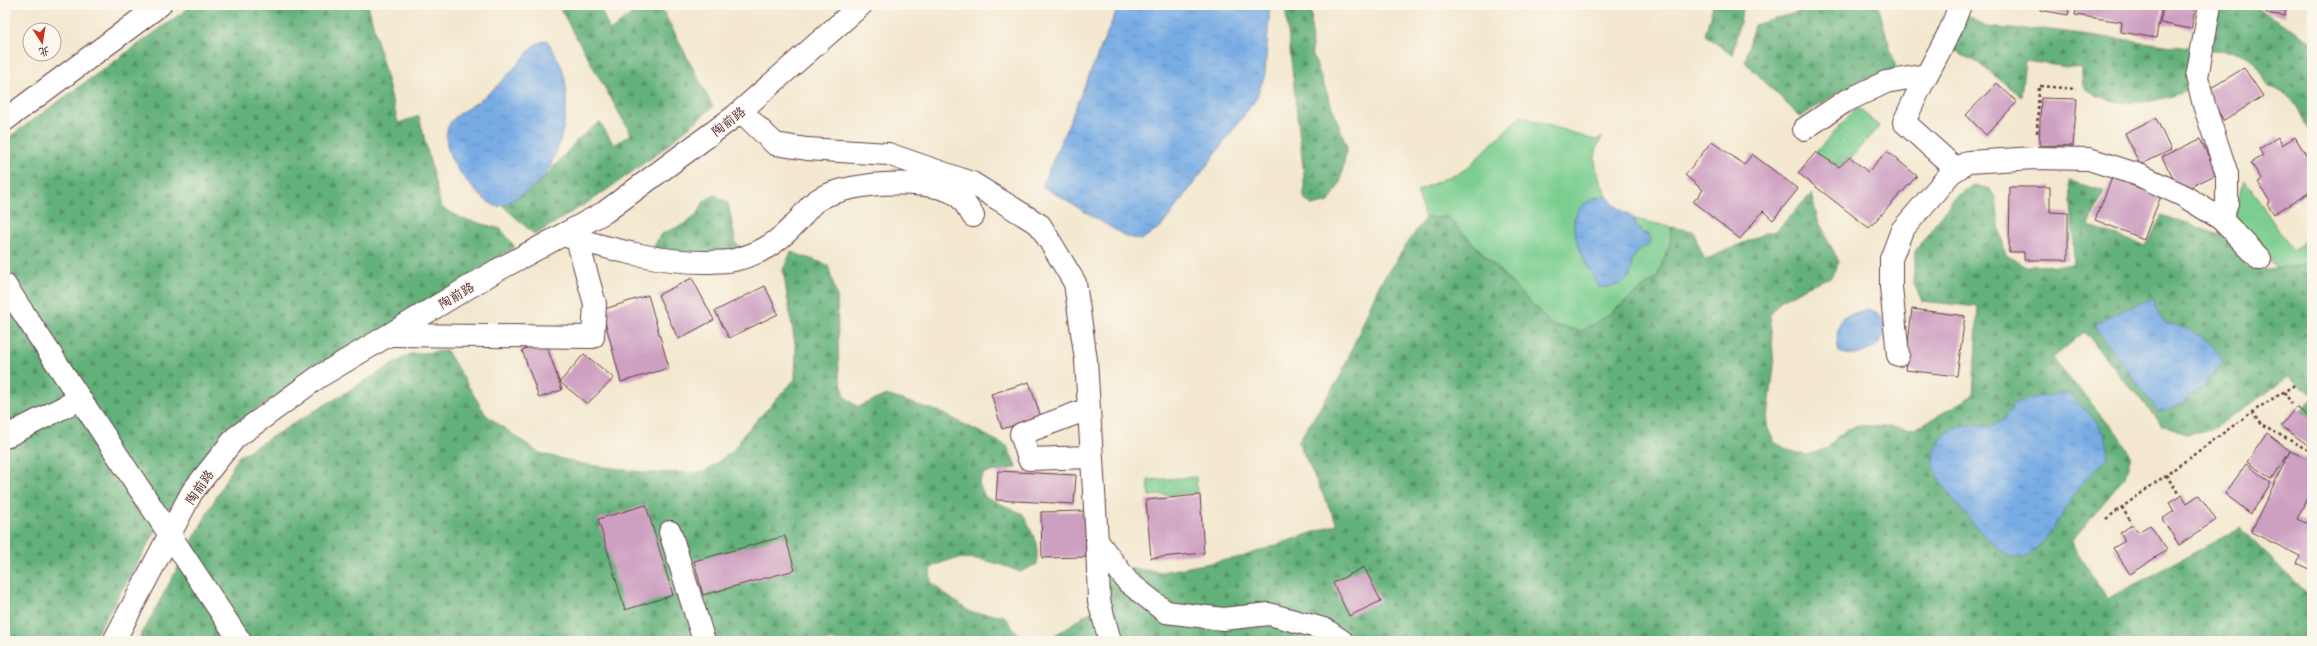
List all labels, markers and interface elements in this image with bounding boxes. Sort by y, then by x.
north arrow [22,22,62,62]
text: 北 [37,44,51,59]
street label: 陶前路 [708,103,748,139]
street label: 陶前路 [436,279,477,312]
street label: 陶前路 [182,467,217,508]

